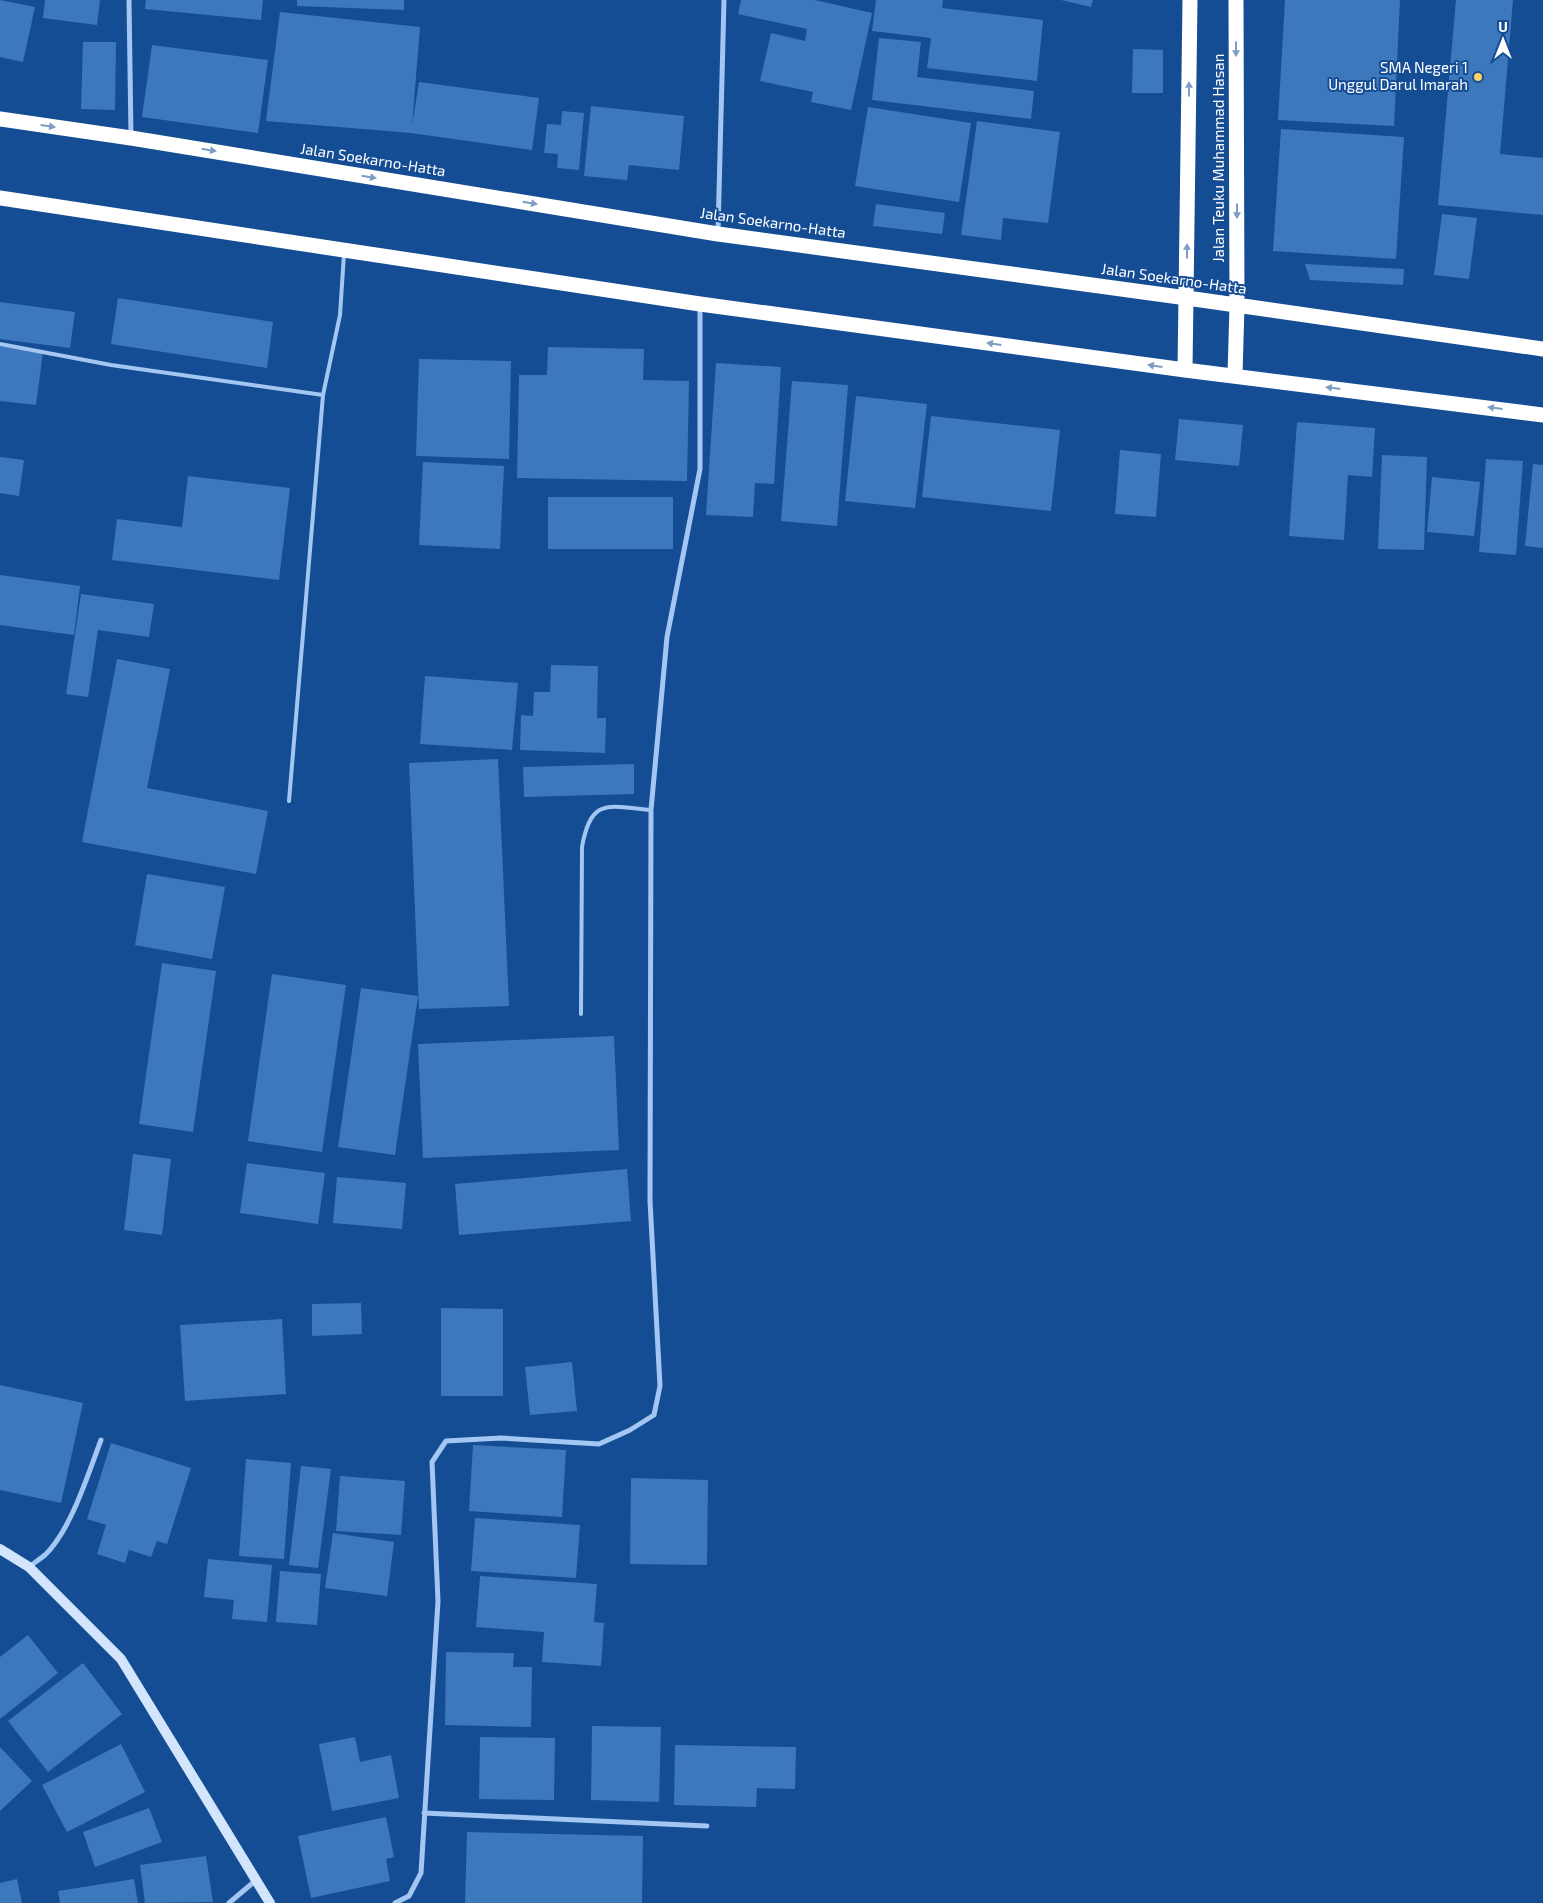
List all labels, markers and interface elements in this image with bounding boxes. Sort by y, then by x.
north arrow [1478,15,1528,65]
text: U [1498,18,1508,35]
one-way arrow [1232,41,1240,57]
street label: Jalan Teuku Muhammad Hasan [1209,54,1227,262]
place label: SMA Negeri 1 Unggul Darul Imarah [1328,58,1468,93]
marker: SMA Negeri 1 Unggul Darul Imarah [1472,71,1484,83]
one-way arrow [1185,81,1193,97]
one-way arrow [41,122,57,130]
street label: Jalan Soekarno-Hatta [299,139,447,179]
one-way arrow [201,147,217,155]
one-way arrow [362,173,378,181]
one-way arrow [522,199,538,207]
street label: Jalan Soekarno-Hatta [699,203,847,241]
one-way arrow [1233,203,1241,219]
one-way arrow [1183,243,1191,259]
street label: Jalan Soekarno-Hatta [1100,259,1248,297]
one-way arrow [985,340,1001,348]
one-way arrow [1146,362,1162,370]
one-way arrow [1325,384,1341,392]
one-way arrow [1486,404,1502,412]

